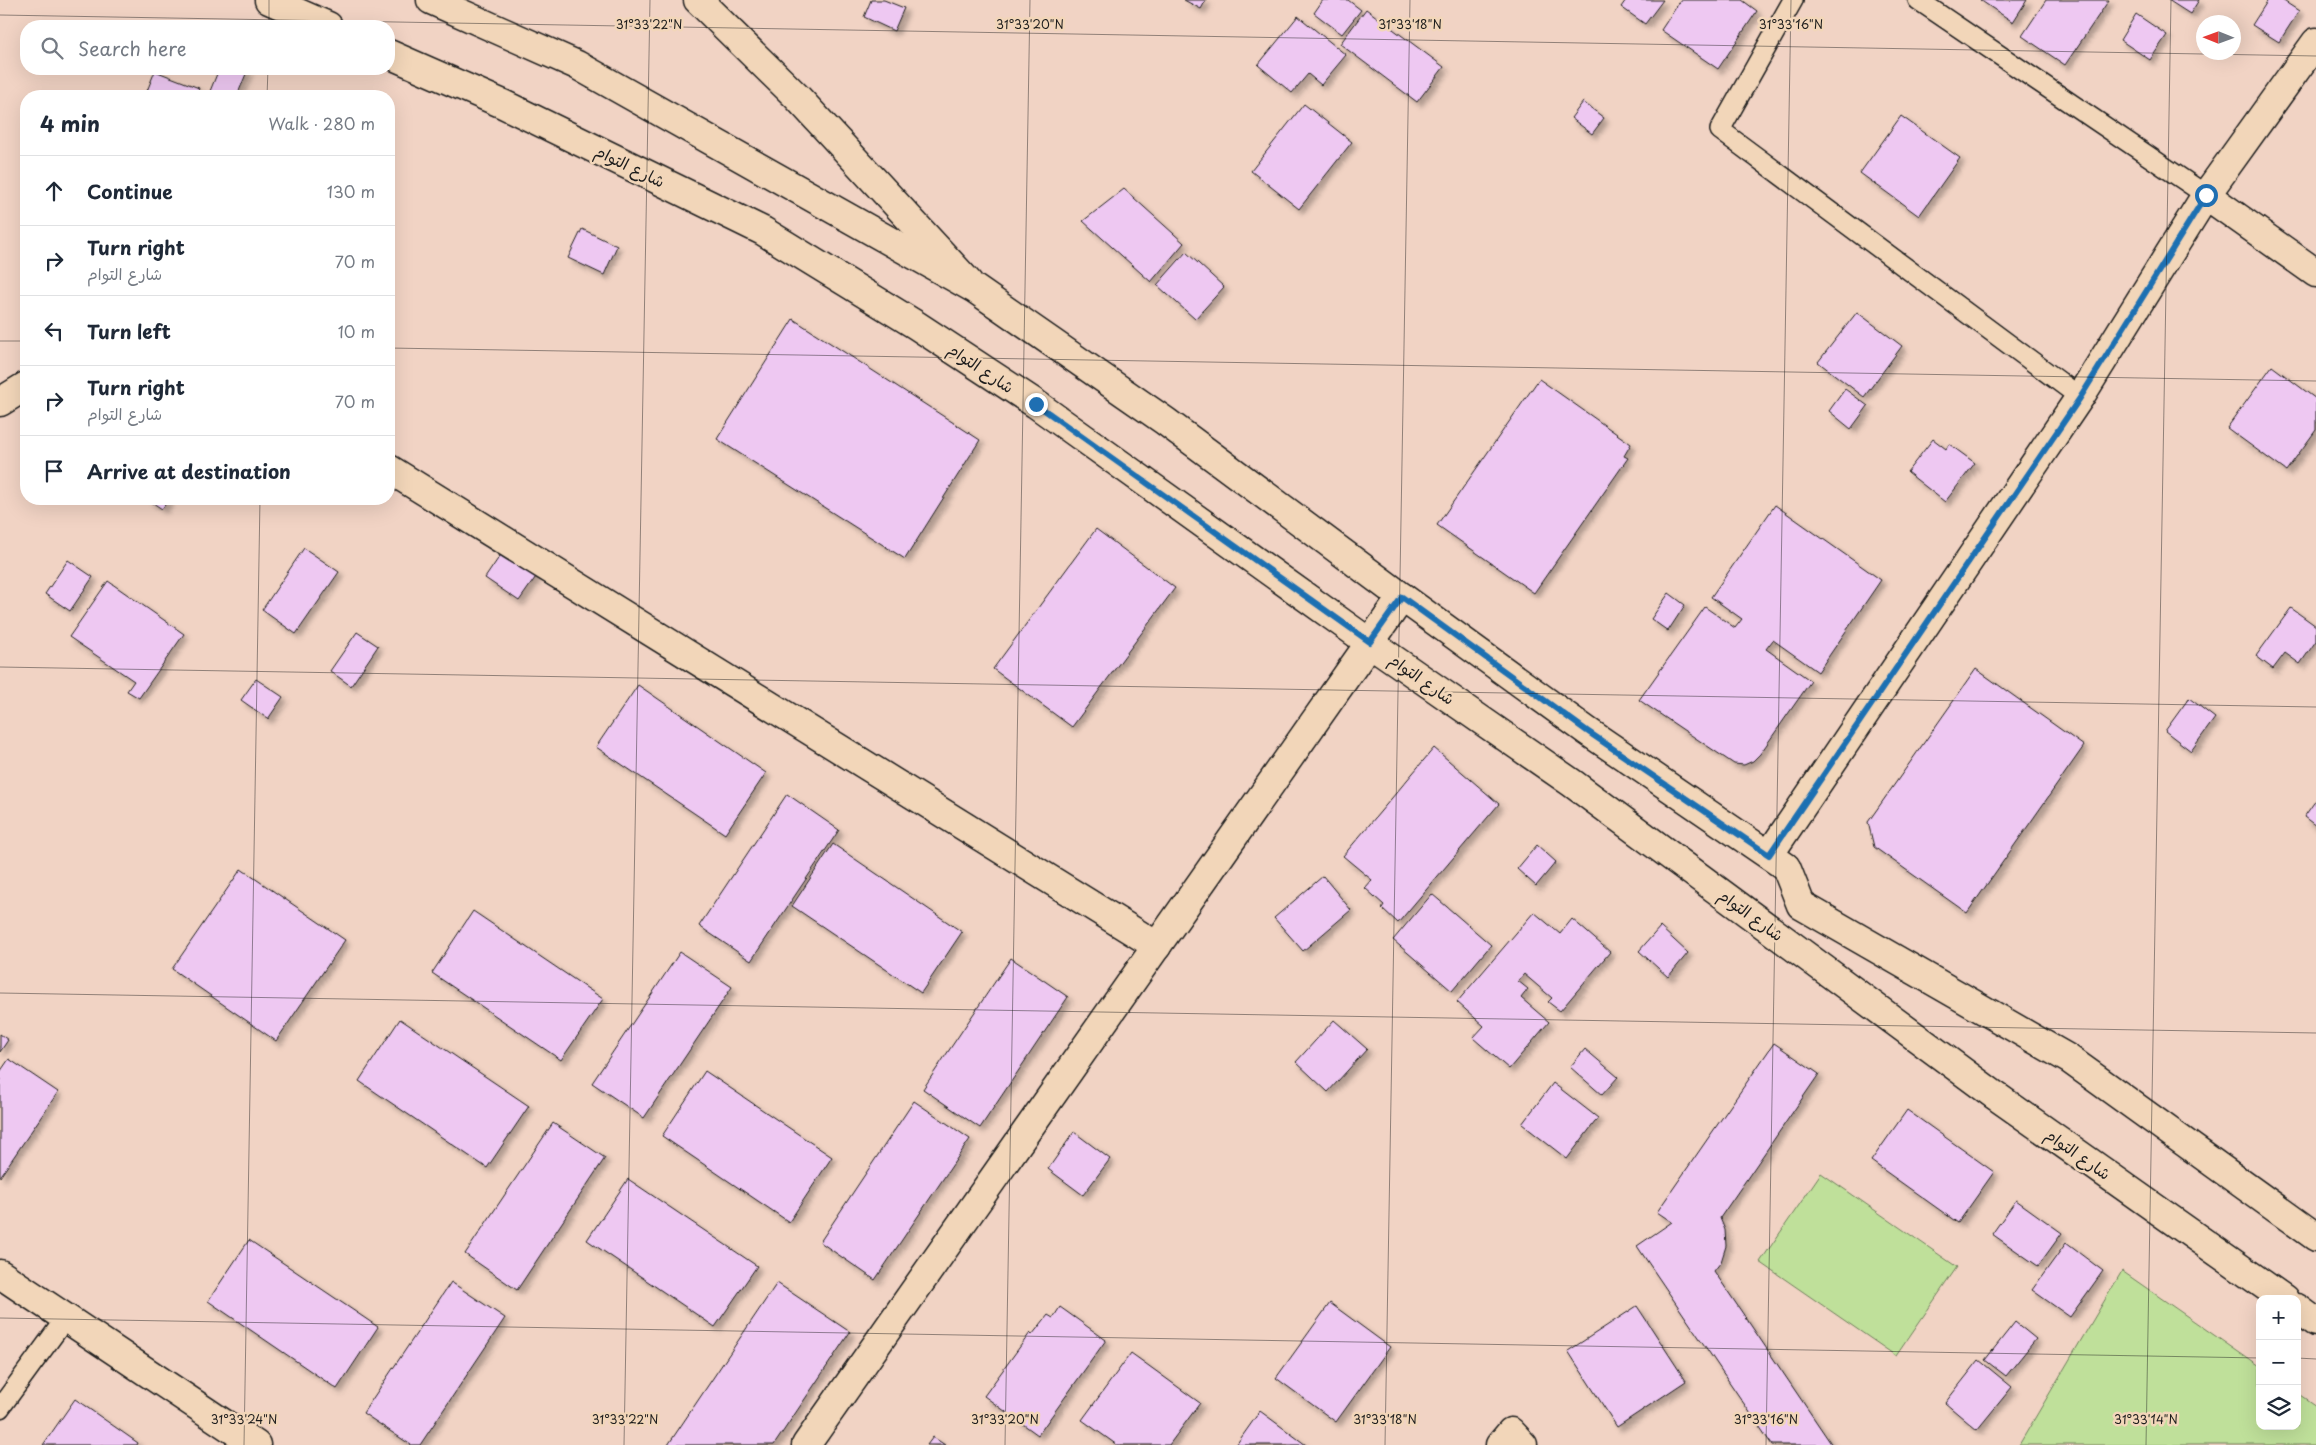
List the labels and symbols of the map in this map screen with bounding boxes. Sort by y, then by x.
text: 31°33'22"N [616,15,682,33]
text: 31°33'20"N [996,15,1064,33]
text: 31°33'18"N [1378,15,1442,33]
text: 31°33'16"N [1759,15,1823,33]
north arrow [2196,15,2241,60]
street label: شارع التوام [590,138,670,194]
route start [2195,184,2218,207]
street label: شارع التوام [943,336,1019,400]
route end [1025,393,1048,416]
street label: شارع التوام [1384,647,1460,711]
street label: شارع التوام [1713,882,1789,948]
street label: شارع التوام [2040,1122,2116,1186]
text: 31°33'24"N [211,1410,277,1428]
text: 31°33'22"N [592,1410,658,1428]
text: 31°33'20"N [971,1410,1039,1428]
text: 31°33'18"N [1353,1410,1417,1428]
text: 31°33'16"N [1734,1410,1798,1428]
text: 31°33'14"N [2114,1410,2178,1428]

